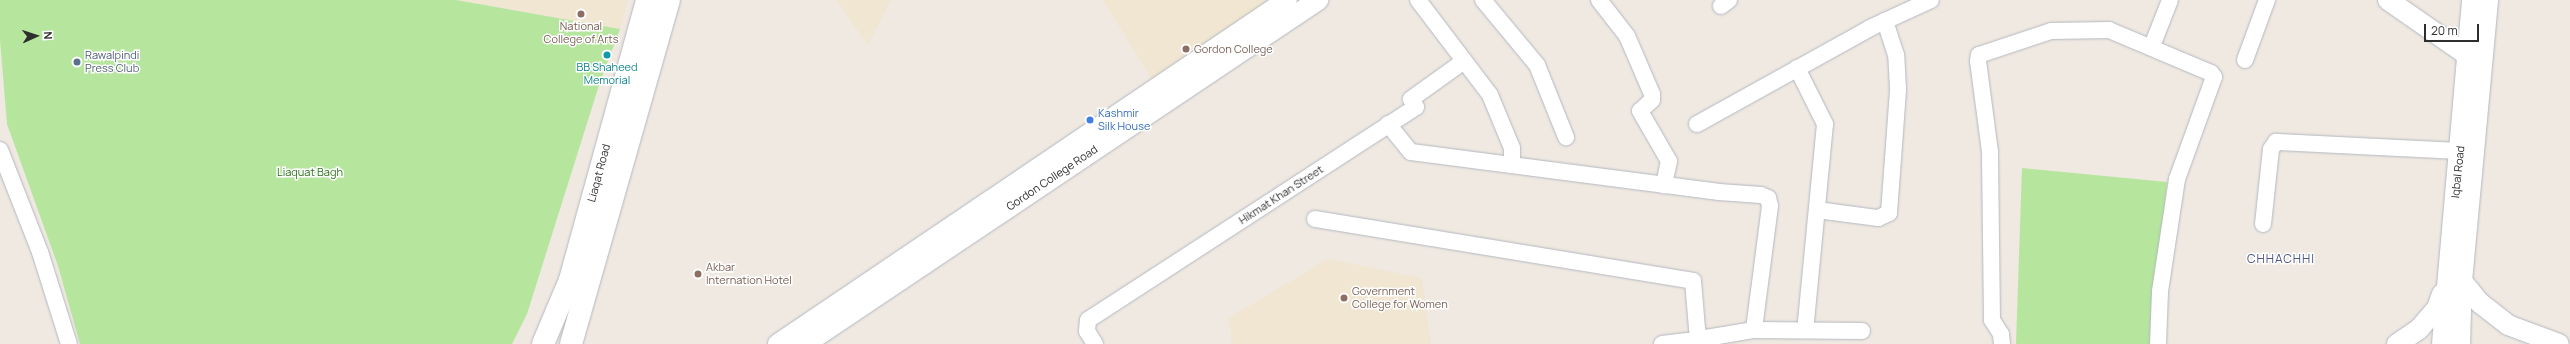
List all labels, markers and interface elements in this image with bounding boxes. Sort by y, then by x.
marker: National College of Arts [576,9,586,19]
north arrow [16,16,56,56]
scale bar [2426,16,2481,42]
place label: National College of Arts [544,20,618,46]
text: 20 m [2431,22,2458,39]
text: N [41,31,56,40]
place label: Gordon College [1194,42,1273,56]
marker: Gordon College [1181,44,1191,54]
place label: Rawalpindi Press Club [85,49,139,75]
marker: BB Shaheed Memorial [602,50,612,60]
marker: Rawalpindi Press Club [72,57,82,67]
place label: BB Shaheed Memorial [576,61,638,87]
place label: Kashmir Silk House [1098,107,1150,133]
marker: Kashmir Silk House [1085,115,1095,125]
street label: Liaqat Road [585,143,613,203]
street label: Gordon College Road [1004,143,1100,213]
street label: Iqbal Road [2449,145,2467,199]
street label: Hikmat Khan Street [1236,163,1326,227]
park label: Liaquat Bagh [277,165,343,179]
district label: CHHACHHI [2247,252,2315,266]
place label: Akbar Internation Hotel [706,261,792,287]
marker: Akbar Internation Hotel [693,269,703,279]
place label: Government College for Women [1352,285,1448,311]
marker: Government College for Women [1339,293,1349,303]

